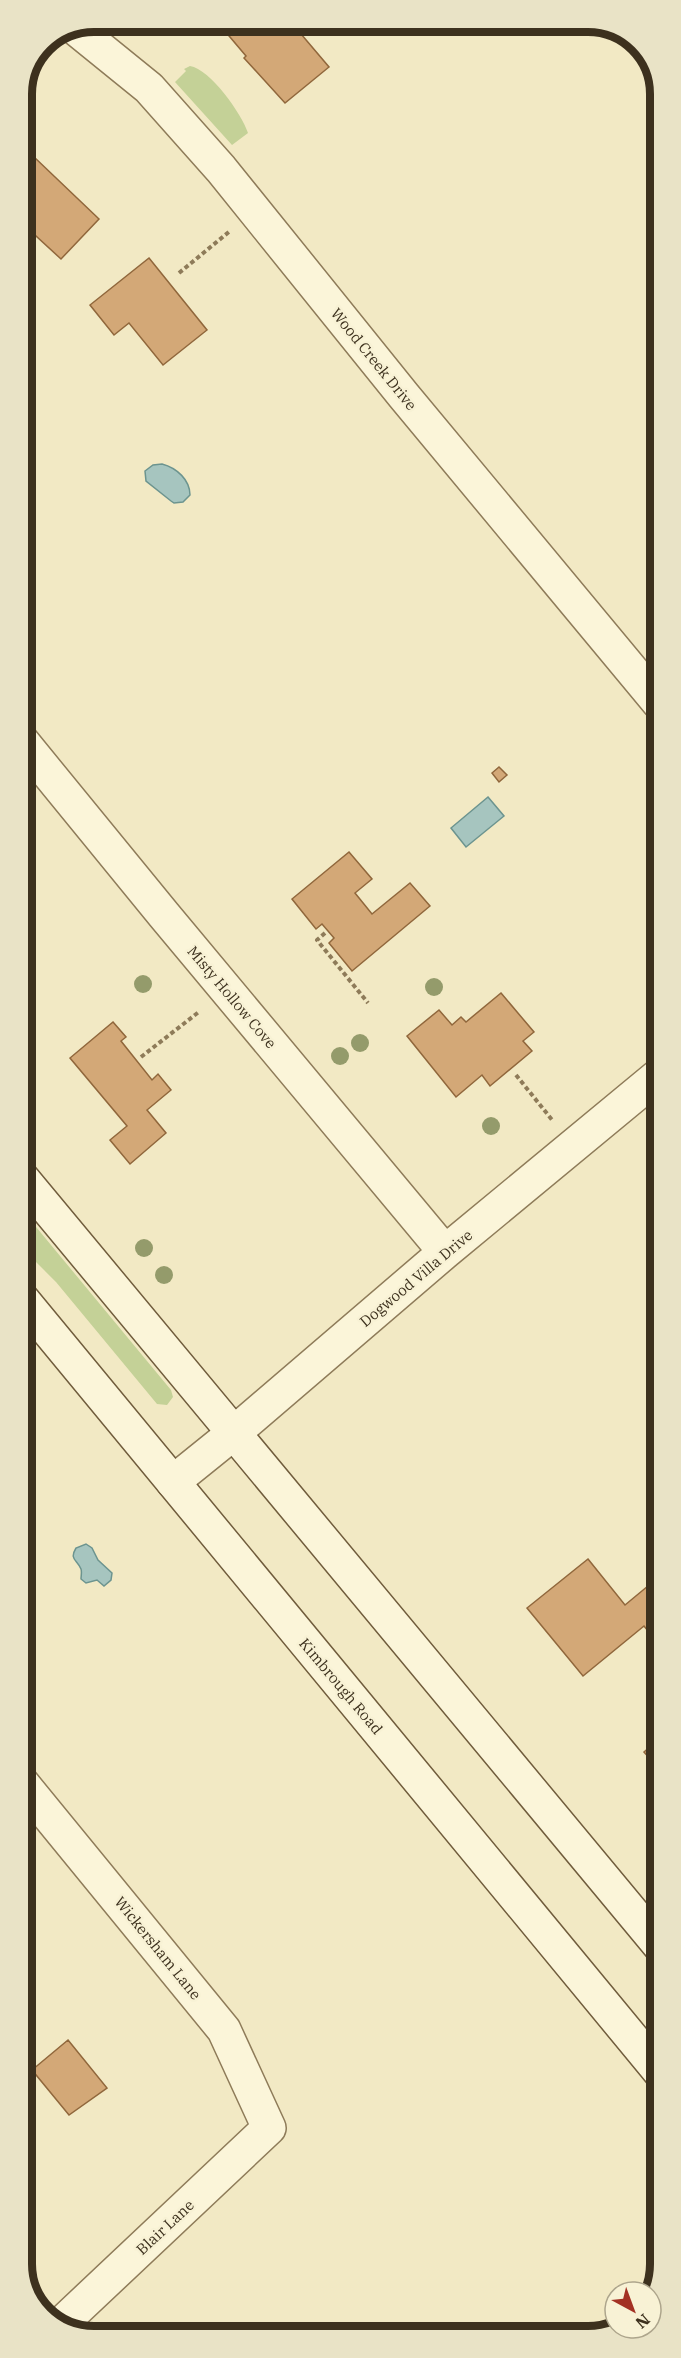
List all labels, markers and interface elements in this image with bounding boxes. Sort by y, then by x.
street label: Wood Creek Drive [327,304,421,414]
street label: Misty Hollow Cove [183,942,281,1052]
street label: Dogwood Villa Drive [356,1225,476,1331]
street label: Kimbrough Road [295,1634,387,1738]
street label: Wickersham Lane [111,1893,205,2003]
street label: Blair Lane [132,2195,198,2259]
north arrow [603,2280,663,2340]
text: N [632,2310,654,2333]

